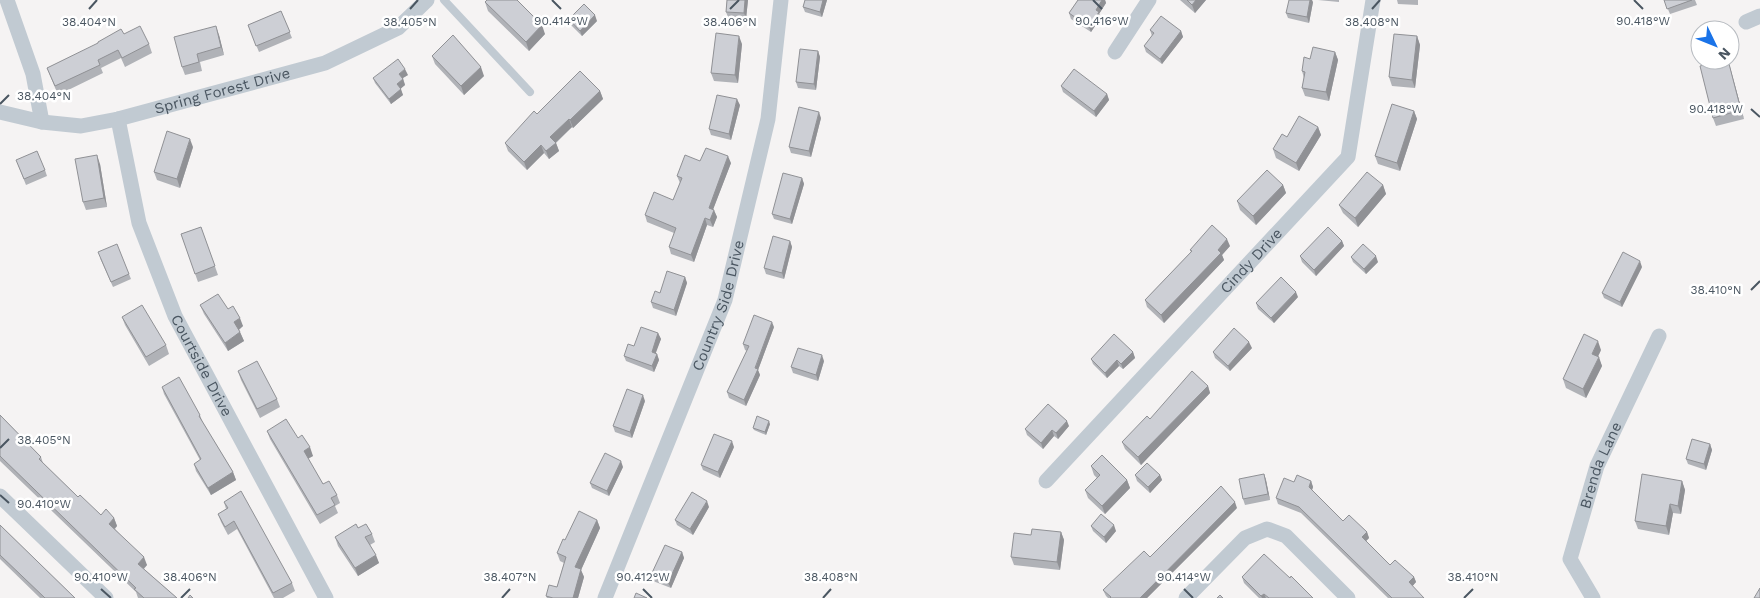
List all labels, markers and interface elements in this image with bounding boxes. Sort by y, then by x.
text: 90.414°W [534,14,588,28]
text: 90.416°W [1075,14,1129,28]
text: 90.418°W [1616,14,1670,28]
text: 38.404°N [62,15,116,29]
text: 38.405°N [383,15,437,29]
text: 38.406°N [703,15,757,29]
text: 38.408°N [1345,15,1399,29]
north arrow [1690,20,1740,70]
text: N [1715,45,1734,63]
street label: Spring Forest Drive [152,64,292,118]
text: 38.404°N [17,89,71,103]
text: 90.418°W [1689,102,1743,116]
street label: Cindy Drive [1216,224,1286,297]
street label: Country Side Drive [688,238,748,374]
text: 38.410°N [1690,283,1742,297]
street label: Courtside Drive [167,311,236,420]
street label: Brenda Lane [1576,419,1626,511]
text: 38.405°N [17,433,71,447]
text: 90.410°W [17,497,71,511]
text: 90.410°W [74,570,128,584]
text: 38.406°N [163,570,217,584]
text: 38.407°N [483,570,537,584]
text: 90.412°W [616,570,670,584]
text: 38.408°N [804,570,858,584]
text: 90.414°W [1157,570,1211,584]
text: 38.410°N [1447,570,1499,584]

